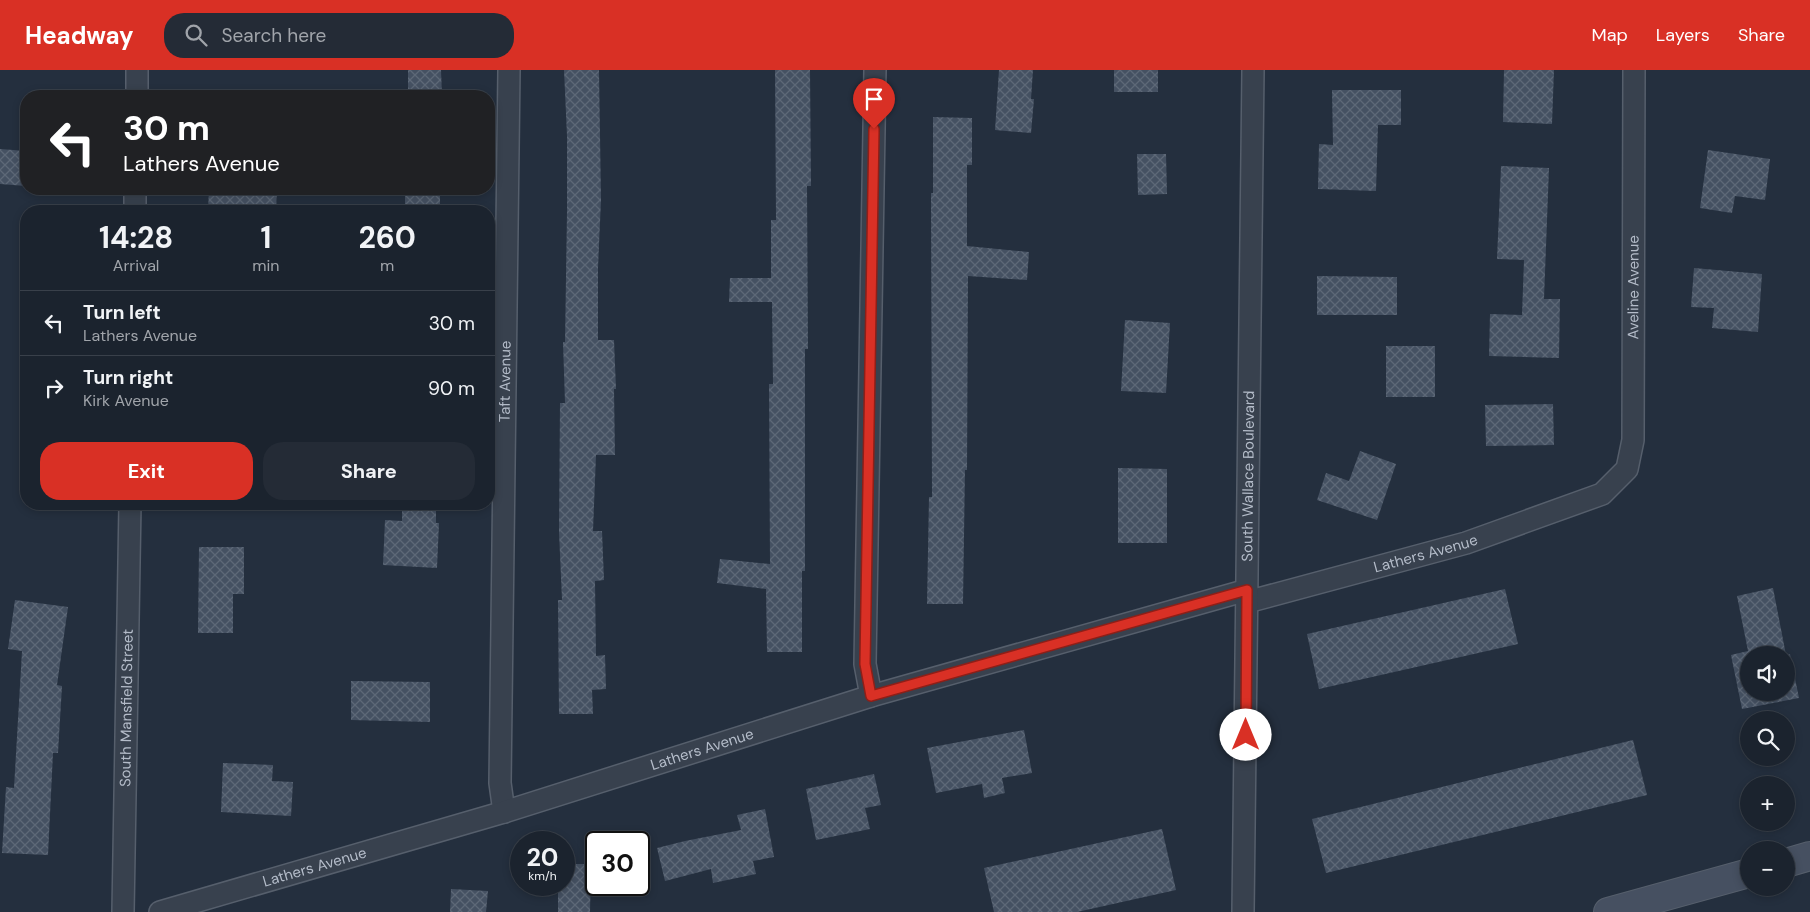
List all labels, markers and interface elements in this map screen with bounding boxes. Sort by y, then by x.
search box [164,13,514,58]
text: Headway [25,20,134,51]
icon: search [182,21,210,49]
text: Search here [222,23,326,48]
text: Map [1592,23,1628,47]
text: Layers [1656,23,1710,47]
text: Share [1738,23,1785,47]
pin [853,78,895,129]
icon: arrive [860,85,888,113]
text: 30 m [123,105,210,151]
icon: left [40,110,105,175]
text: Lathers Avenue [123,149,280,178]
text: 14:28 [99,218,173,257]
text: 1 [260,218,271,257]
text: 260 [359,218,416,257]
street label: Aveline Avenue [1623,235,1644,340]
text: Arrival [113,255,159,276]
text: min [252,255,279,276]
text: m [380,255,394,276]
text: Turn left [83,300,161,325]
icon: left [40,309,68,337]
text: 30 m [429,311,475,336]
text: Lathers Avenue [83,325,197,346]
street label: Taft Avenue [495,340,516,422]
text: Turn right [83,365,173,390]
icon: right [40,374,68,402]
text: 90 m [428,376,475,401]
text: Kirk Avenue [83,390,169,411]
street label: South Wallace Boulevard [1237,390,1259,562]
button: Exit [40,442,253,500]
button: Share [263,442,475,500]
street label: Lathers Avenue [1371,530,1480,577]
street label: South Mansfield Street [115,629,138,787]
map controls [1740,646,1795,896]
button: sound [1740,646,1795,701]
position arrow [1219,708,1271,760]
button: search [1740,711,1795,766]
street label: Lathers Avenue [648,724,756,775]
button: + [1740,776,1795,831]
speed limit sign: 30 [585,831,650,896]
text: 20 [527,841,558,874]
button: − [1740,841,1795,896]
street label: Lathers Avenue [260,843,369,892]
text: km/h [528,868,557,884]

